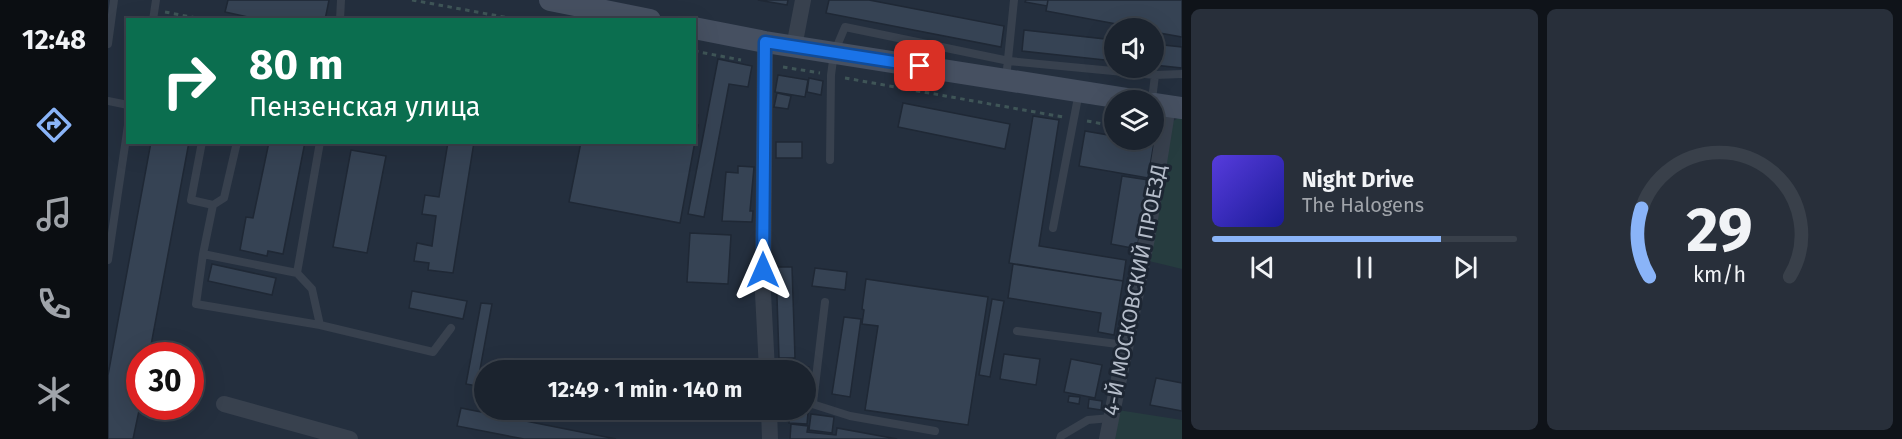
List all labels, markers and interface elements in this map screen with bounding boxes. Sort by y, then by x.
map controls [1104,18,1164,150]
button: sound [1104,18,1164,78]
text: 12:48 [22,24,86,56]
text: 80 m [249,40,343,90]
pin [894,40,945,91]
icon: right [150,42,228,120]
icon: arrive [903,49,936,82]
button: layers [1104,90,1164,150]
text: Пензенская улица [249,91,481,123]
icon: directions [33,104,75,146]
street label: 4-Й МОСКОВСКИЙ ПРОЕЗД [1098,162,1172,418]
text: Night Drive [1302,166,1414,193]
icon: music [33,193,75,235]
text: The Halogens [1302,193,1424,217]
text: 29 [1686,193,1753,268]
position arrow [731,238,795,302]
icon: previous [1246,251,1279,284]
icon: pause [1348,251,1381,284]
icon: next [1449,251,1482,284]
text: km/h [1693,262,1746,288]
icon: phone [33,283,75,325]
speed limit sign: 30 [126,342,204,420]
icon: climate [33,373,75,415]
text: 12:49 · 1 min · 140 m [548,376,742,403]

